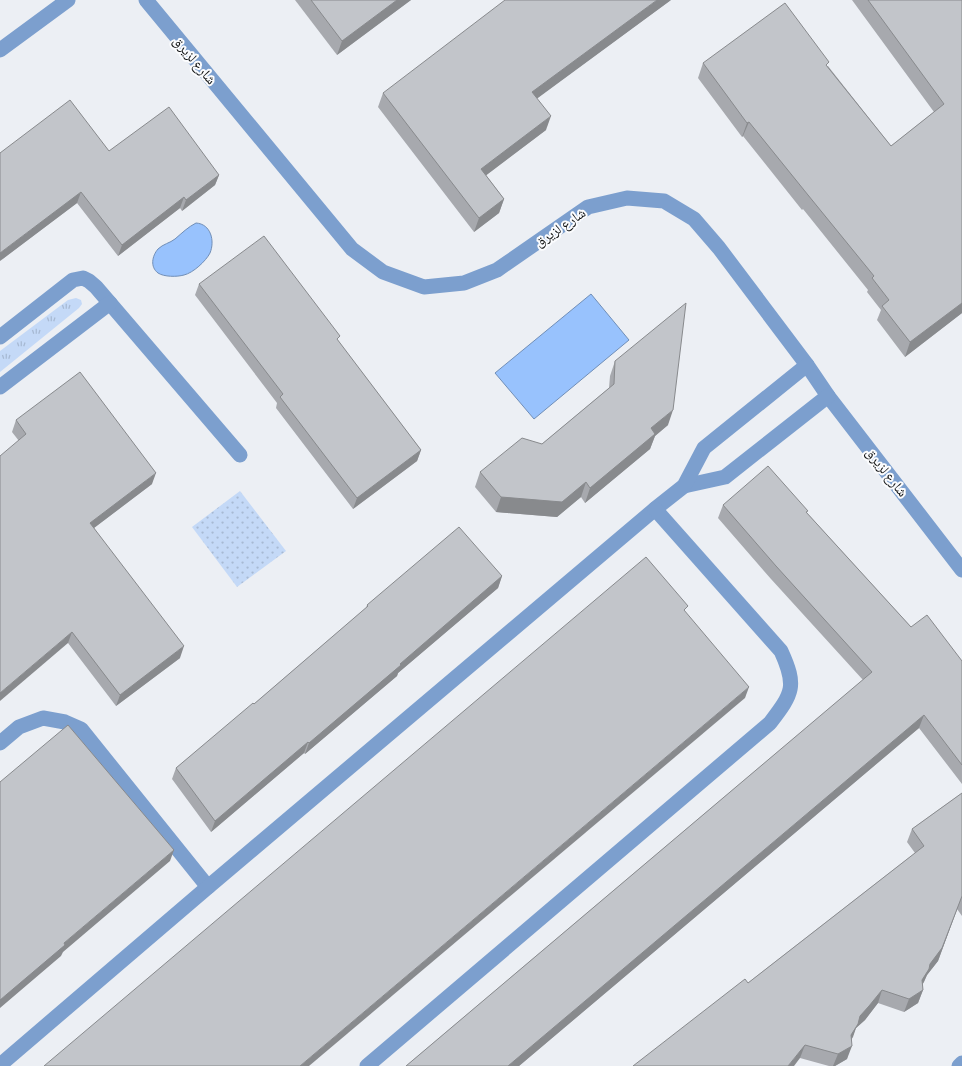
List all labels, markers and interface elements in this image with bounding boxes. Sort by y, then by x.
street label: شارع لزيرق [169,32,220,89]
street label: شارع لزيرق [531,203,590,251]
street label: شارع لزيرق [861,444,912,501]

